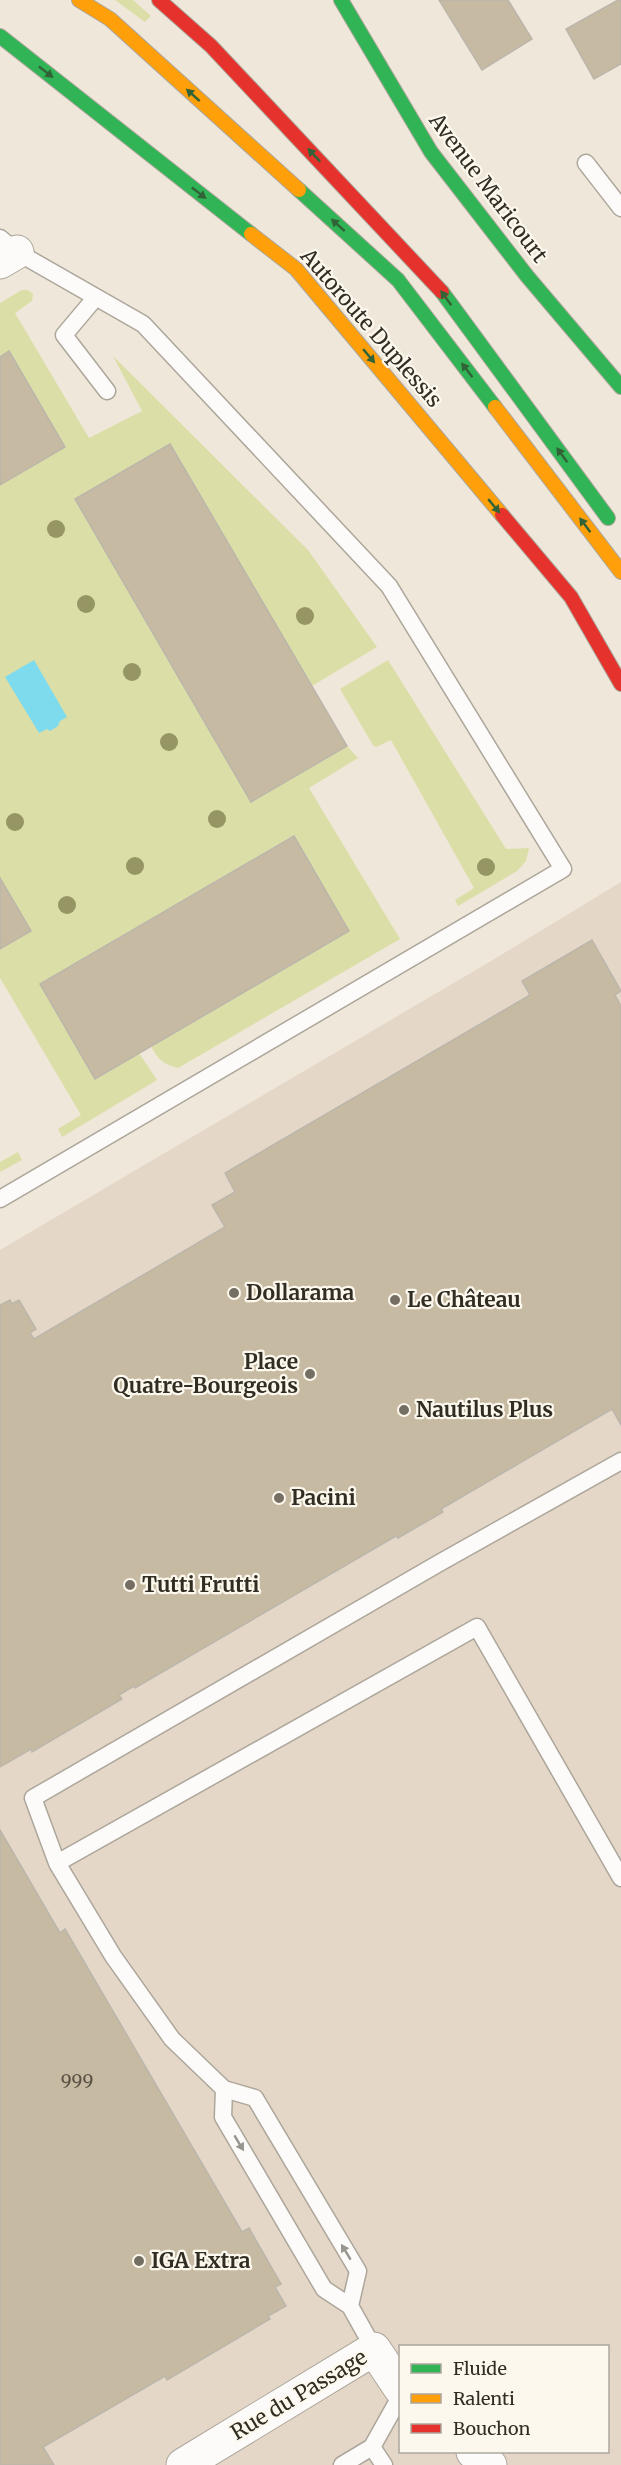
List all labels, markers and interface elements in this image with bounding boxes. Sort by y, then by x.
one-way arrow [38,66,54,79]
one-way arrow [186,88,200,102]
street label: Avenue Maricourt [423,107,553,268]
one-way arrow [307,148,321,162]
one-way arrow [191,186,207,199]
one-way arrow [331,219,346,232]
street label: Autoroute Duplessis [294,242,448,413]
one-way arrow [441,290,453,305]
one-way arrow [362,348,375,363]
one-way arrow [461,363,473,379]
one-way arrow [556,447,568,462]
one-way arrow [488,498,501,514]
one-way arrow [580,518,592,533]
place label: Dollarama [246,1279,354,1306]
marker: Dollarama [227,1286,241,1300]
place label: Le Château [407,1286,521,1313]
marker: Le Château [388,1293,402,1307]
place label: Place Quatre-Bourgeois [113,1348,298,1399]
marker: Place Quatre-Bourgeois [303,1367,317,1381]
place label: Nautilus Plus [416,1396,553,1423]
marker: Nautilus Plus [397,1403,411,1417]
place label: Pacini [291,1484,356,1511]
marker: Pacini [272,1491,286,1505]
place label: Tutti Frutti [142,1571,260,1598]
marker: Tutti Frutti [123,1578,137,1592]
house number: 999 [61,2069,93,2092]
one-way arrow [234,2135,245,2151]
one-way arrow [341,2243,351,2260]
place label: IGA Extra [151,2247,251,2274]
marker: IGA Extra [132,2254,146,2268]
street label: Rue du Passage [226,2343,372,2446]
legend [399,2345,609,2453]
text: Fluide [453,2357,507,2380]
text: Ralenti [453,2387,515,2410]
text: Bouchon [453,2417,530,2440]

